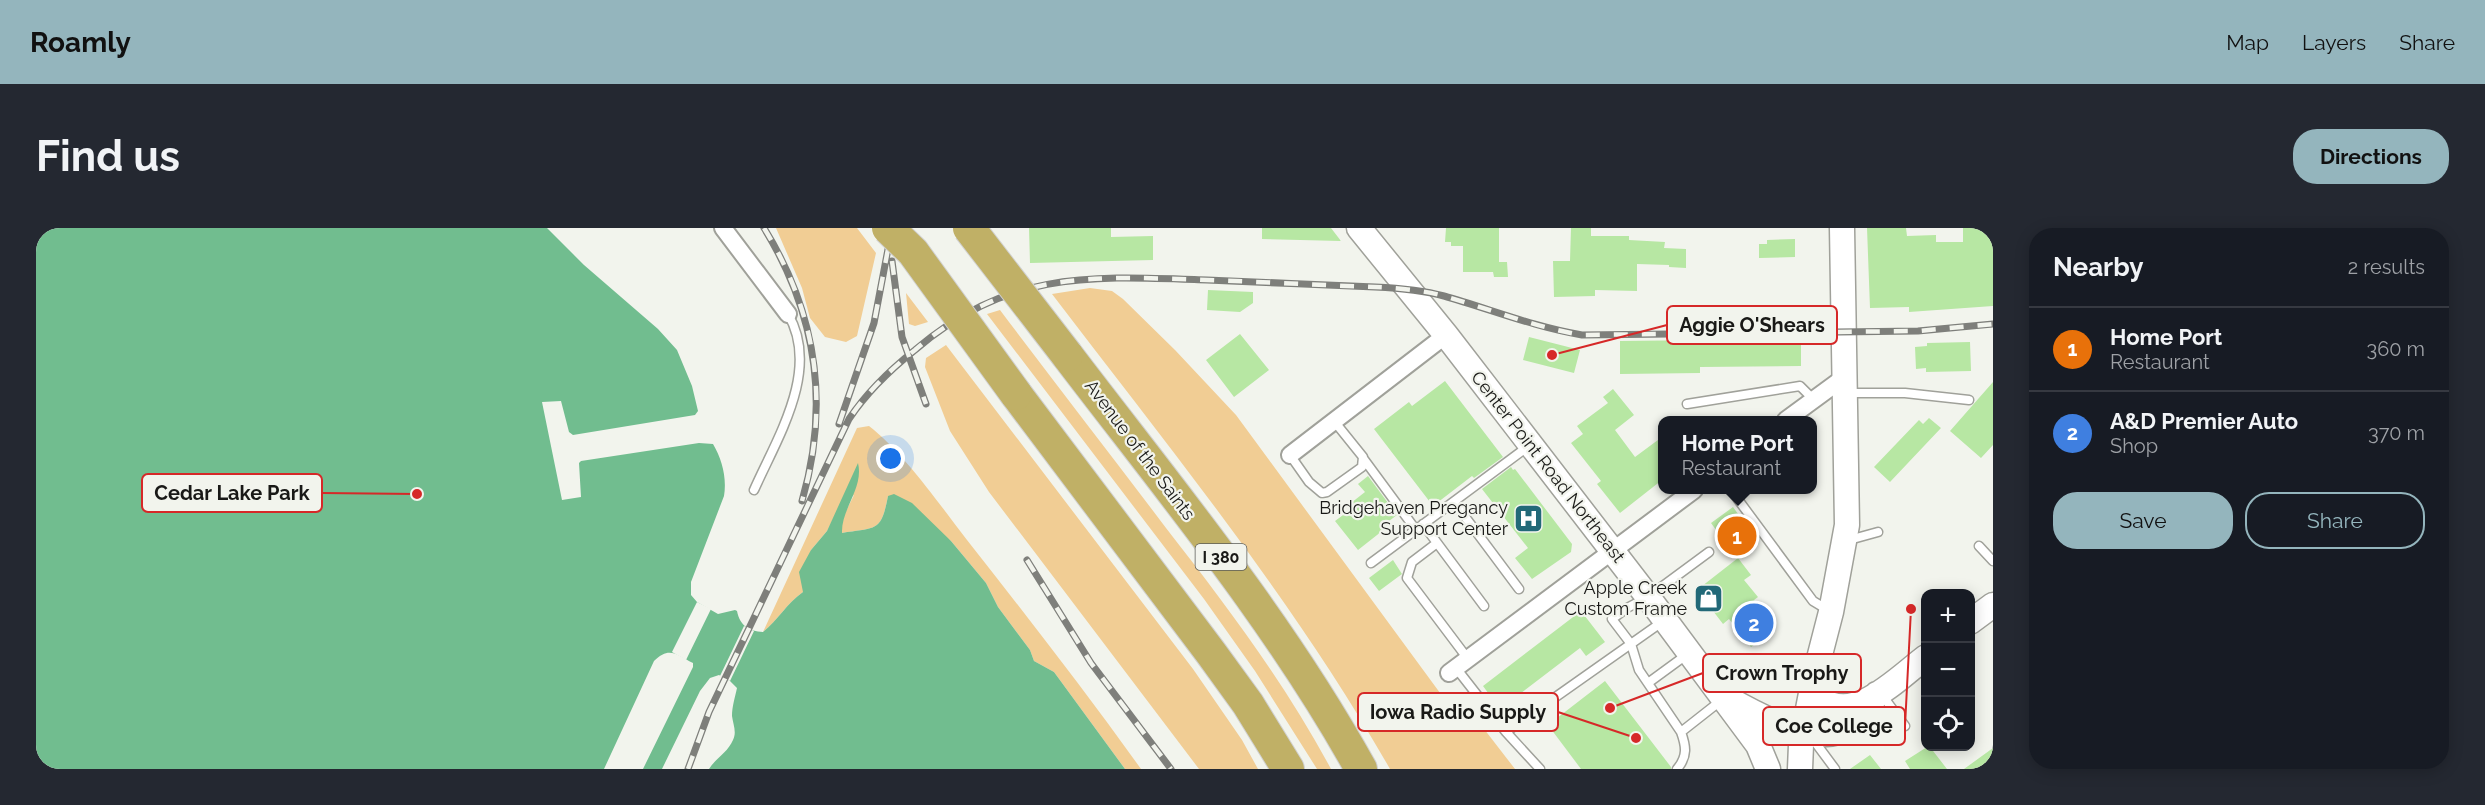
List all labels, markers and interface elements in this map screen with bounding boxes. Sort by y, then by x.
text: Roamly [30,26,131,59]
text: Map [2226,30,2269,55]
text: Layers [2302,30,2366,55]
text: Share [2399,30,2455,55]
button: Directions [2293,129,2449,184]
text: Find us [36,132,180,181]
text: Nearby [2053,252,2143,282]
text: 2 results [2348,255,2425,279]
callout: Aggie O'Shears [1667,306,1837,344]
text: Aggie O'Shears [1679,313,1825,337]
text: Home Port [2110,324,2222,350]
text: 1 [2068,337,2077,361]
text: 360 m [2367,337,2425,361]
text: Restaurant [2110,350,2210,374]
street label: Center Point Road Northeast [1467,367,1630,567]
street label: Avenue of the Saints [1081,376,1200,524]
text: A&D Premier Auto [2110,408,2298,434]
popup [1658,416,1817,494]
text: 2 [2067,421,2078,445]
text: 370 m [2368,421,2425,445]
text: Home Port [1681,430,1794,456]
text: Shop [2110,434,2158,458]
your location [876,444,905,473]
text: Restaurant [1681,456,1781,480]
callout: Cedar Lake Park [142,474,322,512]
text: Cedar Lake Park [154,481,311,505]
button: Save [2053,492,2233,549]
button: Share [2245,492,2425,549]
place label: Bridgehaven Pregancy Support Center [1319,497,1509,539]
hospital icon: Bridgehaven Pregancy Support Center [1513,502,1545,534]
pin: 1 [1718,514,1756,558]
road number: I 380 [1196,544,1246,570]
place label: Apple Creek Custom Frame [1564,577,1687,619]
shop icon: Apple Creek Custom Frame [1692,582,1724,614]
map controls [1921,589,1975,751]
button: + [1921,589,1975,643]
pin: 2 [1734,600,1774,646]
button: − [1921,643,1975,697]
callout: Crown Trophy [1703,654,1861,692]
text: Crown Trophy [1716,661,1848,685]
callout: Iowa Radio Supply [1358,693,1558,731]
button: locate [1921,697,1975,751]
text: Iowa Radio Supply [1370,700,1546,724]
callout: Coe College [1763,707,1905,745]
text: Coe College [1775,714,1893,738]

